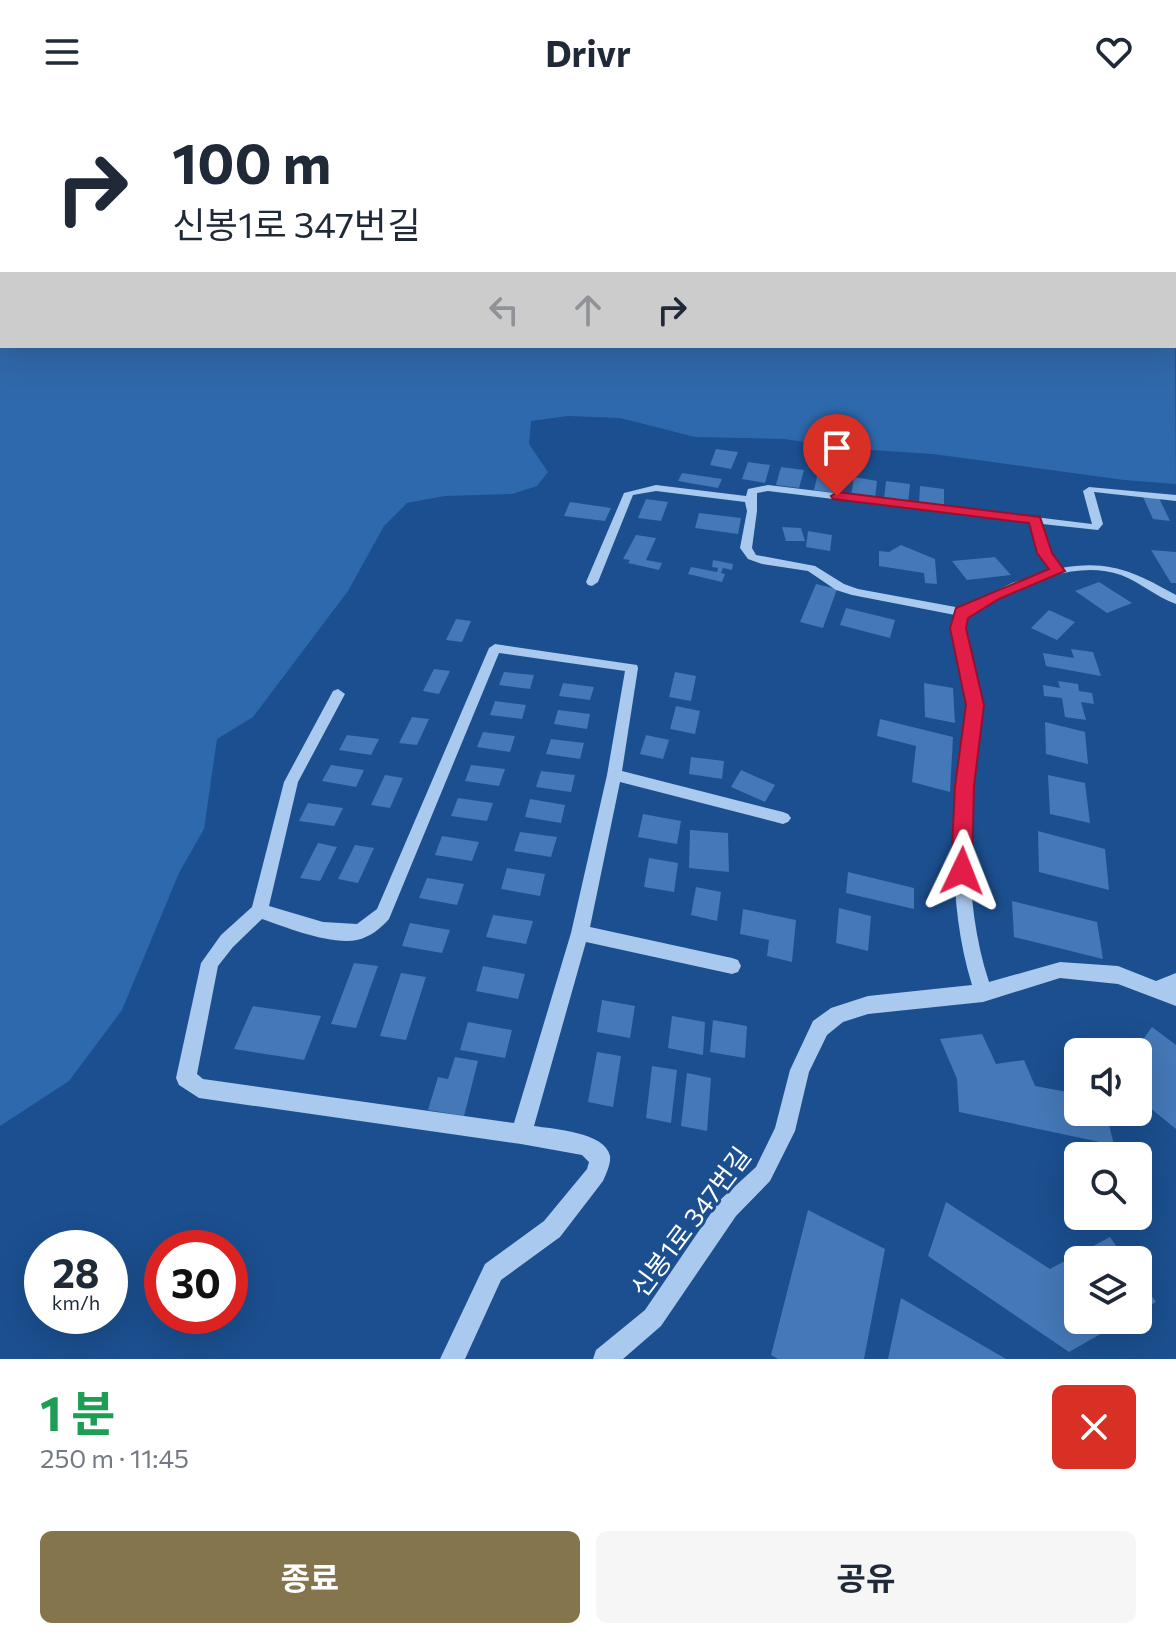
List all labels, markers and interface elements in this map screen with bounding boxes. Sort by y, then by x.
icon: menu [40,30,84,74]
text: Drivr [545,30,631,74]
icon: heart [1092,30,1136,74]
text: 100 m [172,127,331,196]
icon: right [40,136,144,240]
text: 신봉1로 347번길 [172,201,420,245]
icon: left [482,288,526,332]
icon: ahead [566,288,610,332]
icon: right [650,288,694,332]
pin [803,414,871,496]
icon: arrive [815,426,859,470]
position arrow [920,829,1004,913]
map controls [1064,1038,1152,1334]
button: sound [1064,1038,1152,1126]
street label: 신봉1로 347번길 [623,1140,756,1302]
button: search [1064,1142,1152,1230]
speed limit sign: 30 [144,1230,248,1334]
button: layers [1064,1246,1152,1334]
text: 28 [52,1247,100,1296]
text: km/h [52,1290,100,1314]
text: 1 분 [40,1382,115,1441]
button: close [1052,1385,1136,1469]
text: 250 m · 11:45 [40,1442,189,1473]
button: 종료 [40,1531,580,1623]
button: 공유 [596,1531,1136,1623]

